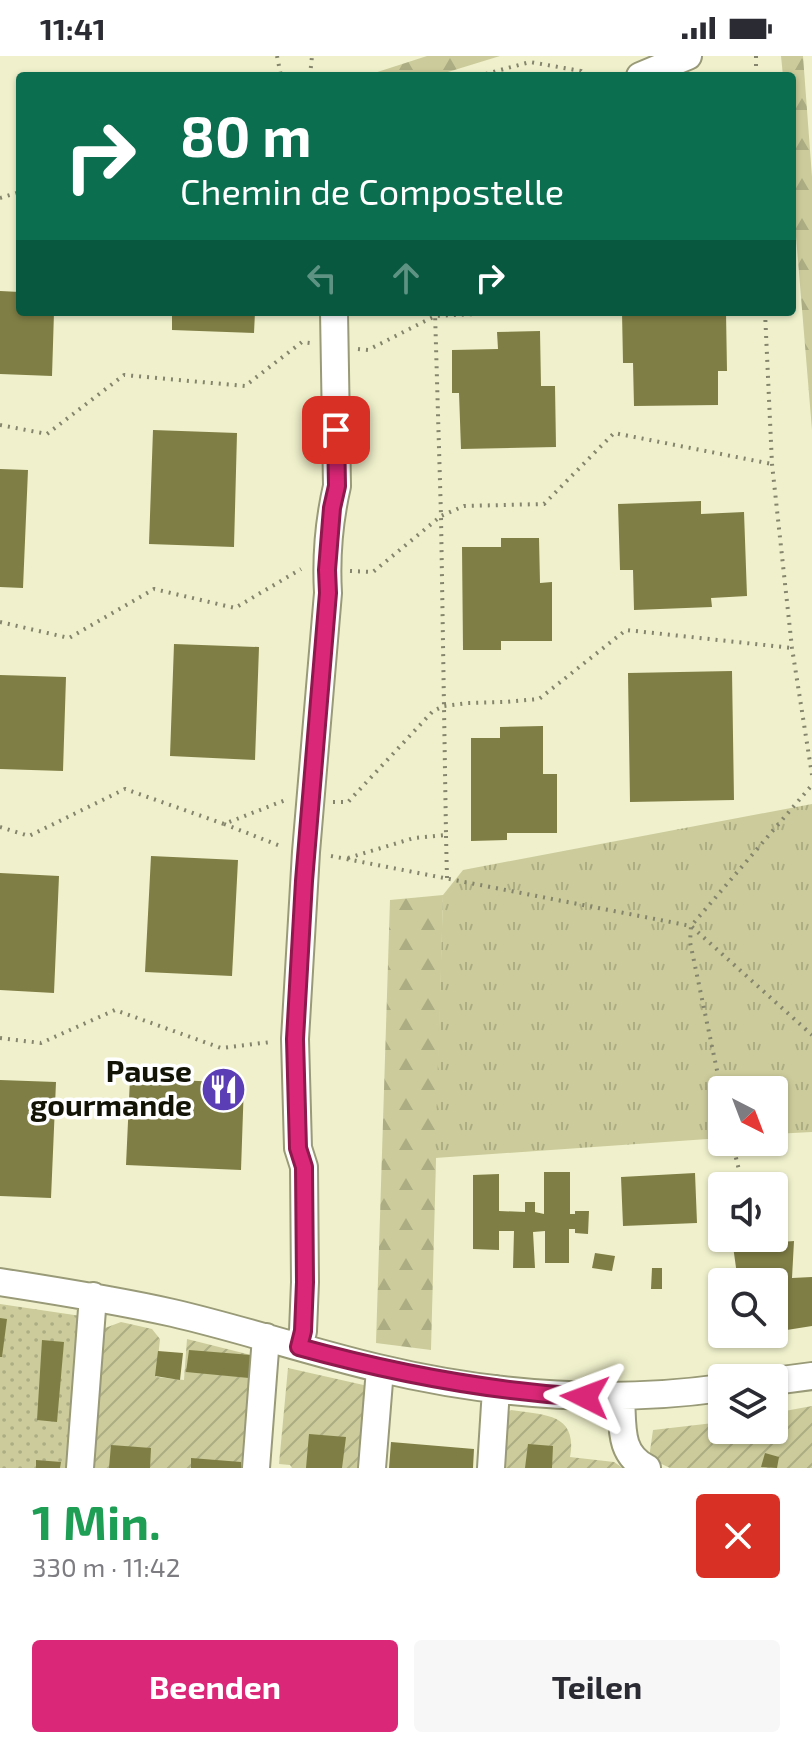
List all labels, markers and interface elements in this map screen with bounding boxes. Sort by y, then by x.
text: 11:41 [40,10,106,46]
text: 80 m [180,101,312,168]
icon: right [48,104,152,208]
text: Chemin de Compostelle [180,169,564,212]
icon: left [300,256,344,300]
icon: ahead [384,256,428,300]
icon: right [468,256,512,300]
pin [302,396,370,464]
icon: arrive [314,408,358,452]
place label: Pause gourmande [30,1052,192,1122]
restaurant icon: Pause gourmande [199,1065,247,1113]
north arrow [708,1076,788,1156]
map controls [708,1076,788,1444]
button: sound [708,1172,788,1252]
button: search [708,1268,788,1348]
position arrow [543,1355,627,1439]
button: layers [708,1364,788,1444]
text: 1 Min. [32,1492,161,1550]
button: close [696,1494,780,1578]
text: 330 m · 11:42 [32,1551,180,1582]
button: Beenden [32,1640,398,1732]
button: Teilen [414,1640,780,1732]

